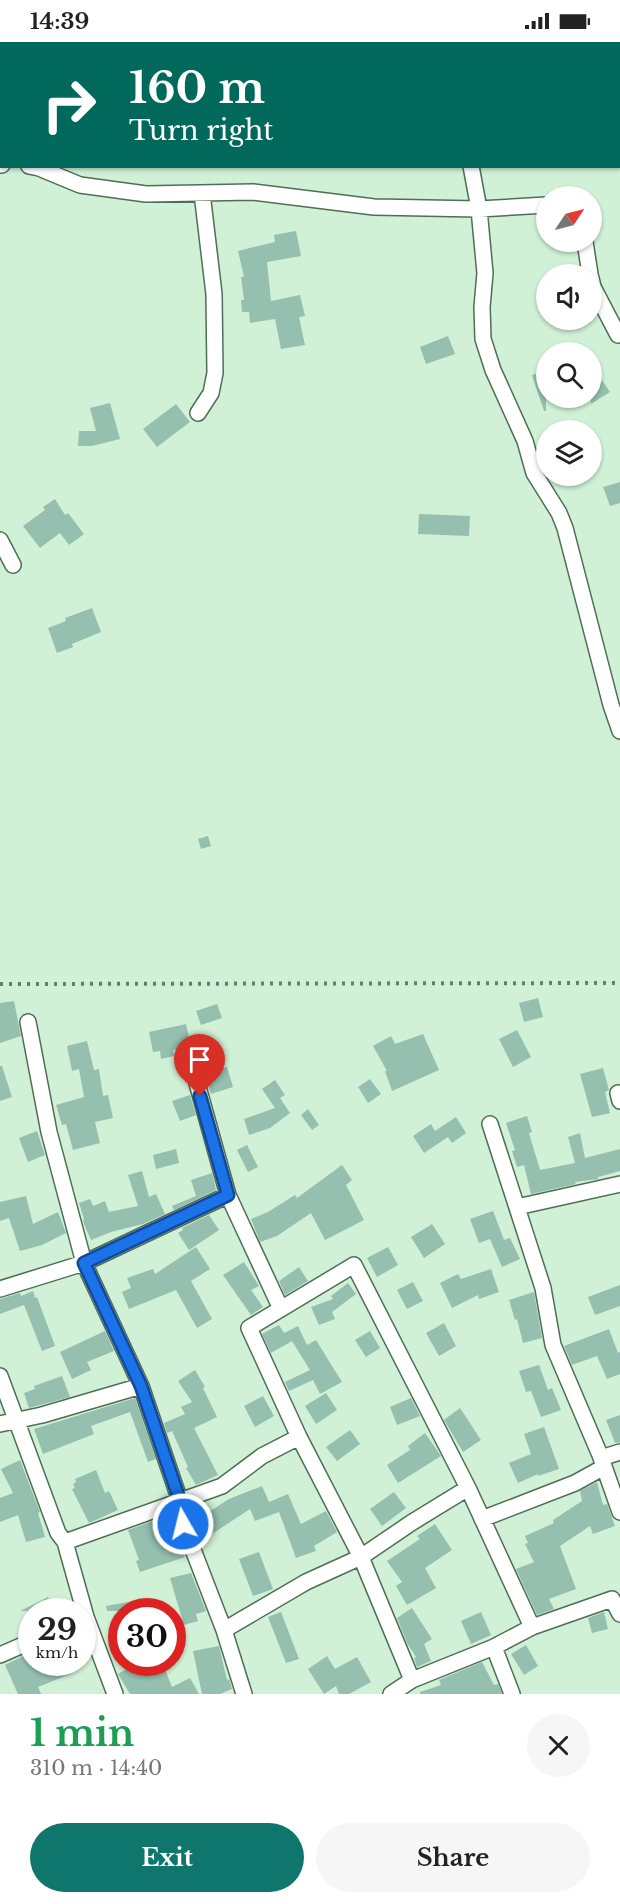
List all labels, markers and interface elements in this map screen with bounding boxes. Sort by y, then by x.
text: 14:39 [30,8,89,35]
text: 160 m [129,62,265,114]
icon: right [30,66,108,144]
text: Turn right [129,114,273,147]
north arrow [536,186,602,252]
map controls [536,186,602,486]
button: sound [536,264,602,330]
button: search [536,342,602,408]
button: layers [536,420,602,486]
pin [174,1034,225,1096]
icon: arrive [183,1043,216,1076]
position arrow [151,1492,215,1556]
speed limit sign: 30 [108,1598,186,1676]
text: 29 [37,1611,77,1648]
text: km/h [36,1643,78,1662]
text: 1 min [30,1711,134,1756]
button: close [527,1714,590,1777]
text: 310 m · 14:40 [30,1756,162,1780]
button: Exit [30,1823,304,1892]
button: Share [316,1823,590,1892]

